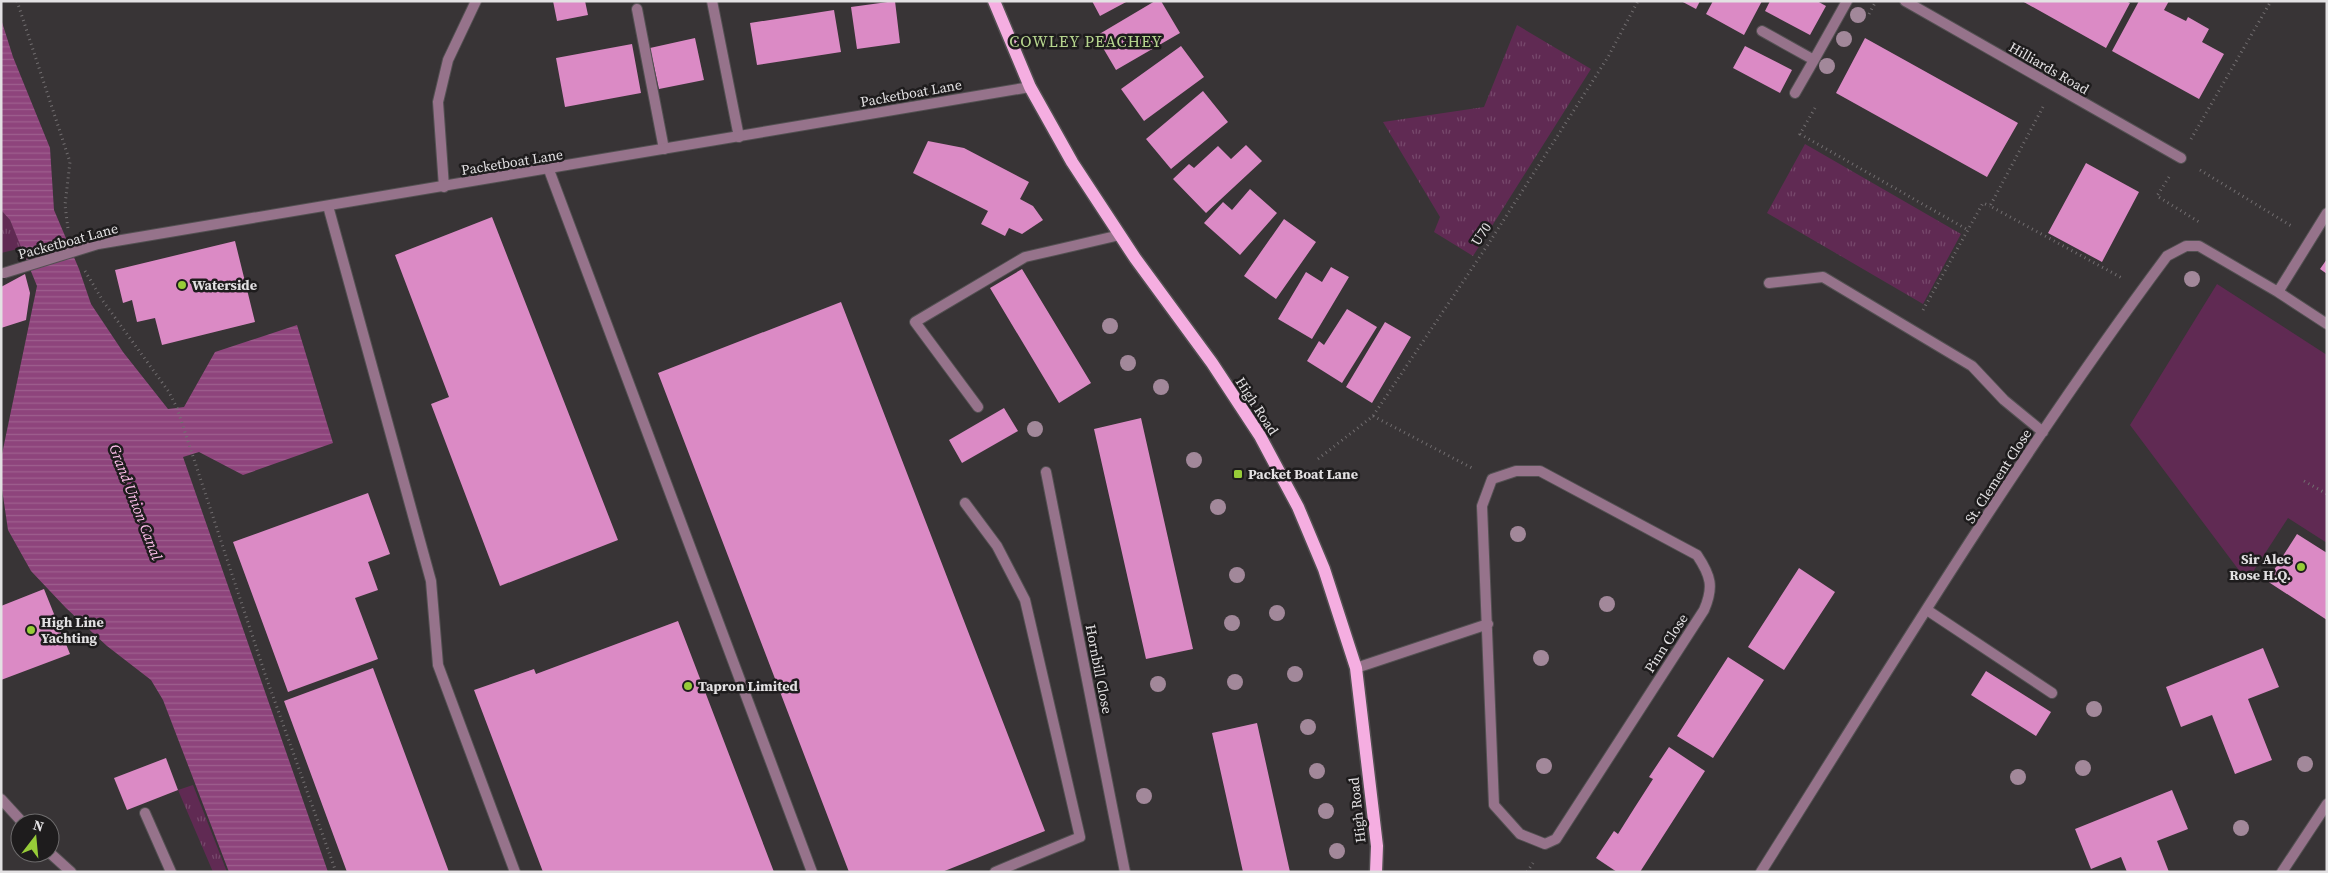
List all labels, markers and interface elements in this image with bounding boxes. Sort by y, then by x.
district label: COWLEY PEACHEY [1009,30,1163,52]
street label: Hilliards Road [2005,37,2093,99]
street label: Packetboat Lane [859,74,963,112]
street label: Packetboat Lane [460,144,564,180]
street label: Packetboat Lane [16,218,120,264]
street label: U70 [1466,218,1496,250]
place label: Waterside [192,275,257,295]
marker: Waterside [176,279,188,291]
street label: High Road [1231,373,1283,439]
street label: St. Clement Close [1960,425,2036,527]
water label: Grand Union Canal [104,441,168,564]
place label: Packet Boat Lane [1248,464,1358,484]
marker: Packet Boat Lane [1232,468,1244,480]
place label: Sir Alec Rose H.Q. [2229,549,2291,585]
marker: Sir Alec Rose H.Q. [2295,561,2307,573]
street label: Pinn Close [1639,610,1693,676]
place label: High Line Yachting [41,612,104,648]
street label: Hornbill Close [1081,623,1117,715]
marker: High Line Yachting [25,624,37,636]
place label: Tapron Limited [698,676,798,696]
marker: Tapron Limited [682,680,694,692]
street label: High Road [1344,776,1370,844]
north arrow [10,813,60,863]
text: N [31,814,46,837]

